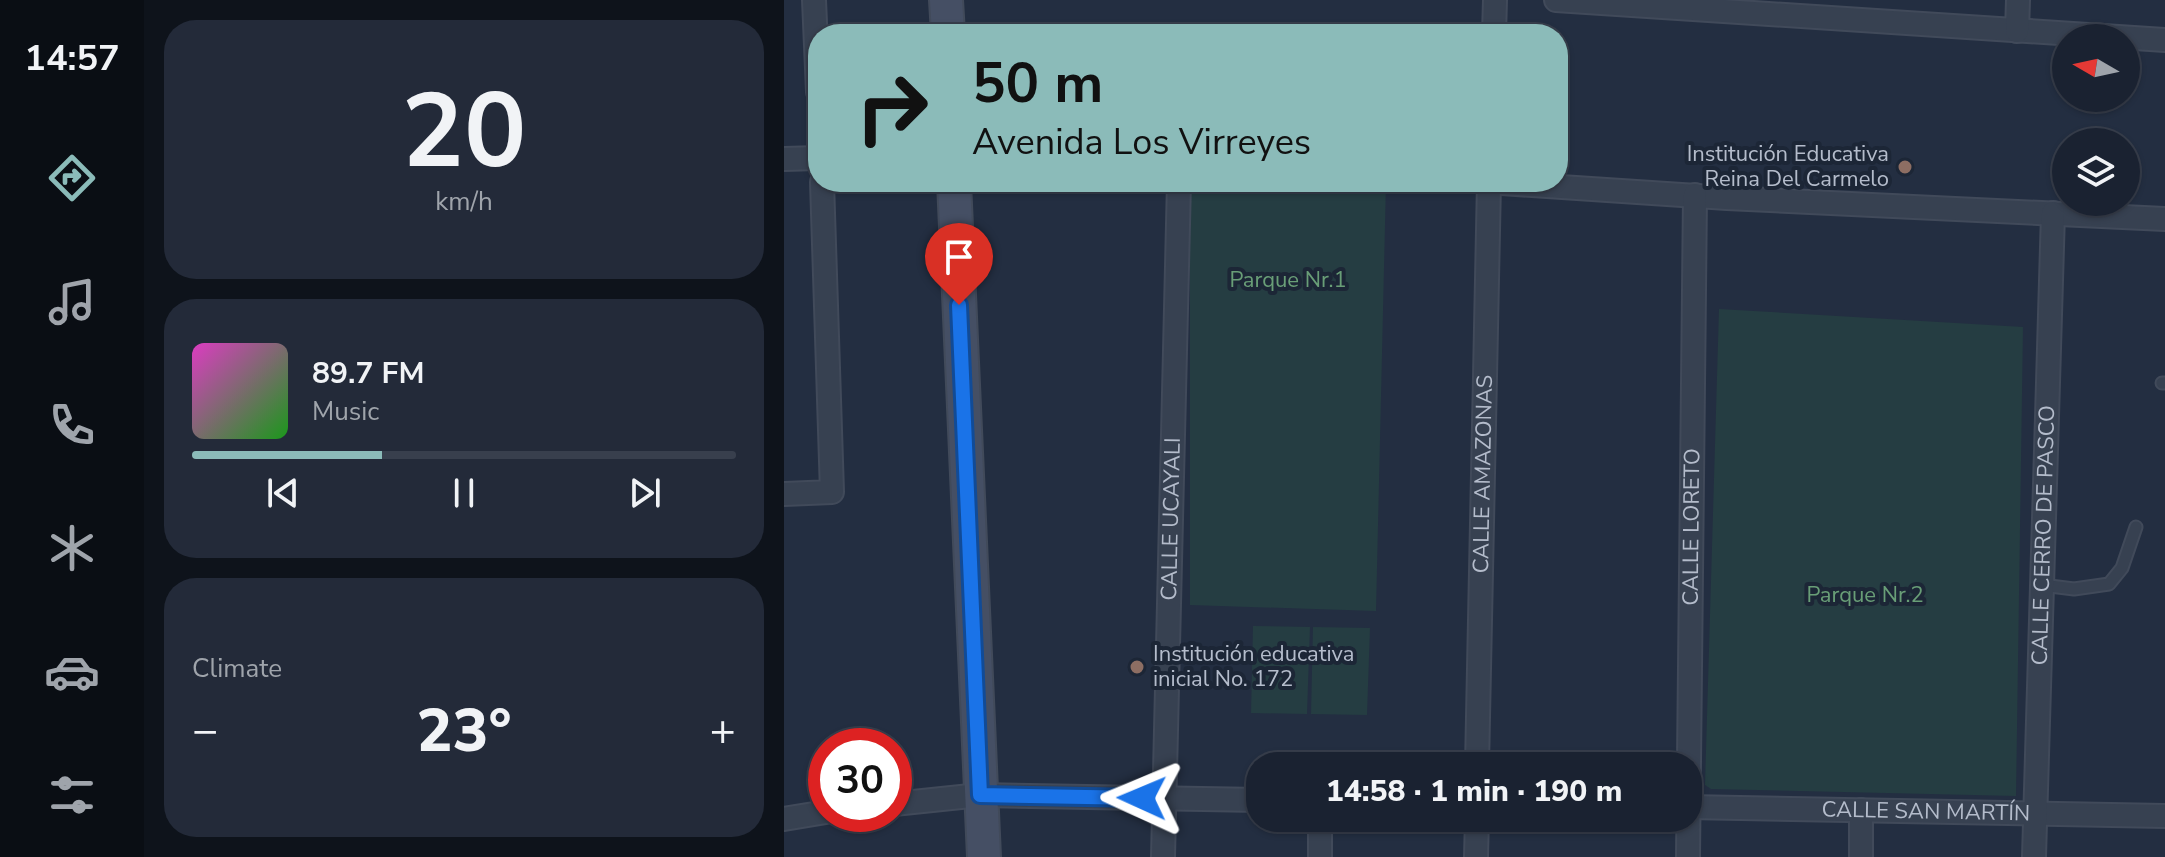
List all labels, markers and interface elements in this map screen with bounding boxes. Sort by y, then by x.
north arrow [2052,24,2140,112]
map controls [2052,24,2140,216]
text: 14:57 [24,34,120,83]
text: 50 m [972,45,1103,122]
icon: right [840,56,944,160]
text: 20 [402,61,526,203]
text: Avenida Los Virreyes [972,118,1311,167]
button: layers [2052,128,2140,216]
place label: Institución Educativa Reina Del Carmelo [1687,139,1889,194]
icon: directions [44,150,100,206]
marker: Institución Educativa Reina Del Carmelo [1896,158,1914,176]
text: km/h [435,184,493,219]
pin [925,223,993,305]
icon: arrive [937,235,981,279]
park label: Parque Nr.1 [1229,265,1347,295]
icon: music [44,274,100,330]
text: 89.7 FM [312,353,424,394]
street label: CALLE AMAZONAS [1466,374,1500,574]
text: Music [312,394,379,429]
icon: phone [44,397,100,453]
street label: CALLE CERRO DE PASCO [2025,405,2062,666]
street label: CALLE UCAYALI [1154,437,1188,601]
street label: CALLE LORETO [1676,448,1707,606]
icon: previous [261,471,305,515]
icon: pause [442,471,486,515]
icon: next [623,471,667,515]
icon: climate [44,520,100,576]
park label: Parque Nr.2 [1806,580,1924,610]
place label: Institución educativa inicial No. 172 [1153,639,1354,694]
icon: car [44,644,100,700]
text: Climate [192,651,282,686]
marker: Institución educativa inicial No. 172 [1128,658,1146,676]
text: 23° [416,690,512,772]
text: − [192,701,218,761]
text: + [710,701,736,761]
speed limit sign: 30 [808,728,912,832]
position arrow [1100,756,1184,840]
icon: filters [44,767,100,823]
text: 14:58 · 1 min · 190 m [1326,771,1622,812]
street label: CALLE SAN MARTÍN [1821,795,2031,828]

